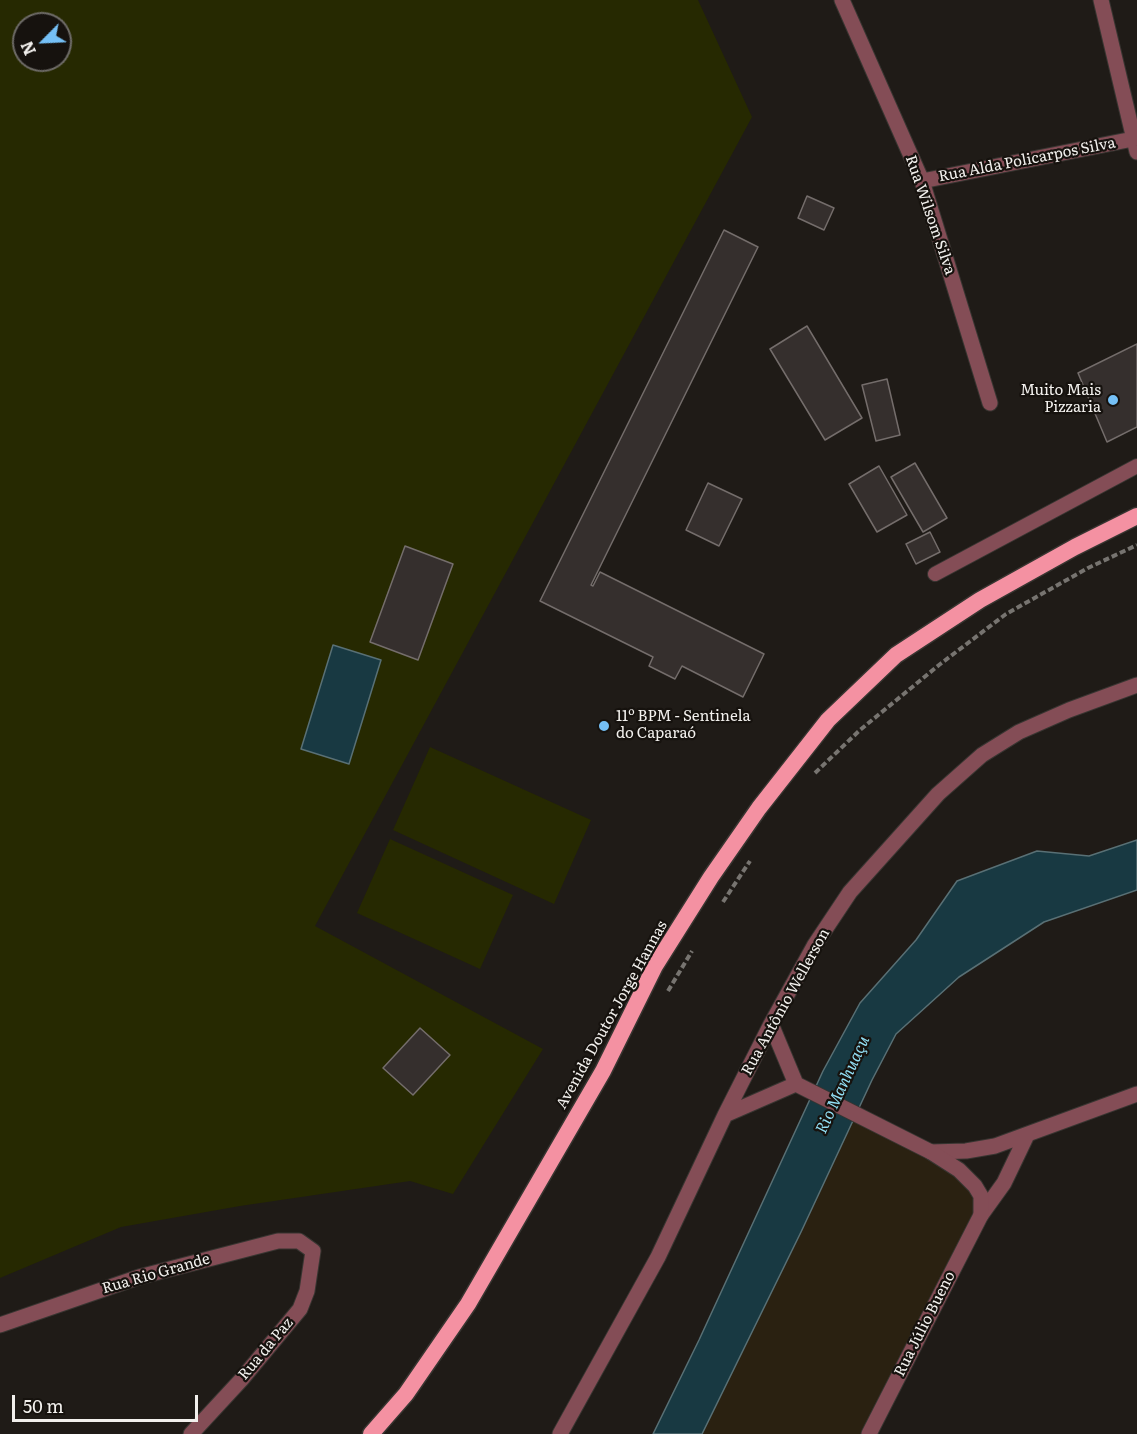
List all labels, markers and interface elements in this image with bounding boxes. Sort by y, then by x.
north arrow [12,12,72,72]
text: N [14,37,41,60]
street label: Rua Alda Policarpos Silva [937,134,1117,186]
street label: Rua Wilsom Silva [901,153,959,277]
place label: Muito Mais Pizzaria [1020,382,1101,417]
marker: Muito Mais Pizzaria [1106,393,1120,407]
place label: 11º BPM - Sentinela do Caparaó [616,708,751,743]
marker: 11º BPM - Sentinela do Caparaó [597,719,611,733]
street label: Avenida Doutor Jorge Hannas [553,918,671,1112]
street label: Rua Antônio Wellerson [738,926,834,1078]
water label: Rio Manhuaçu [812,1033,874,1137]
street label: Rua Rio Grande [100,1250,212,1298]
street label: Rua Júlio Bueno [891,1268,959,1380]
street label: Rua da Paz [235,1314,297,1384]
scale bar [15,1383,201,1421]
text: 50 m [23,1392,64,1419]

